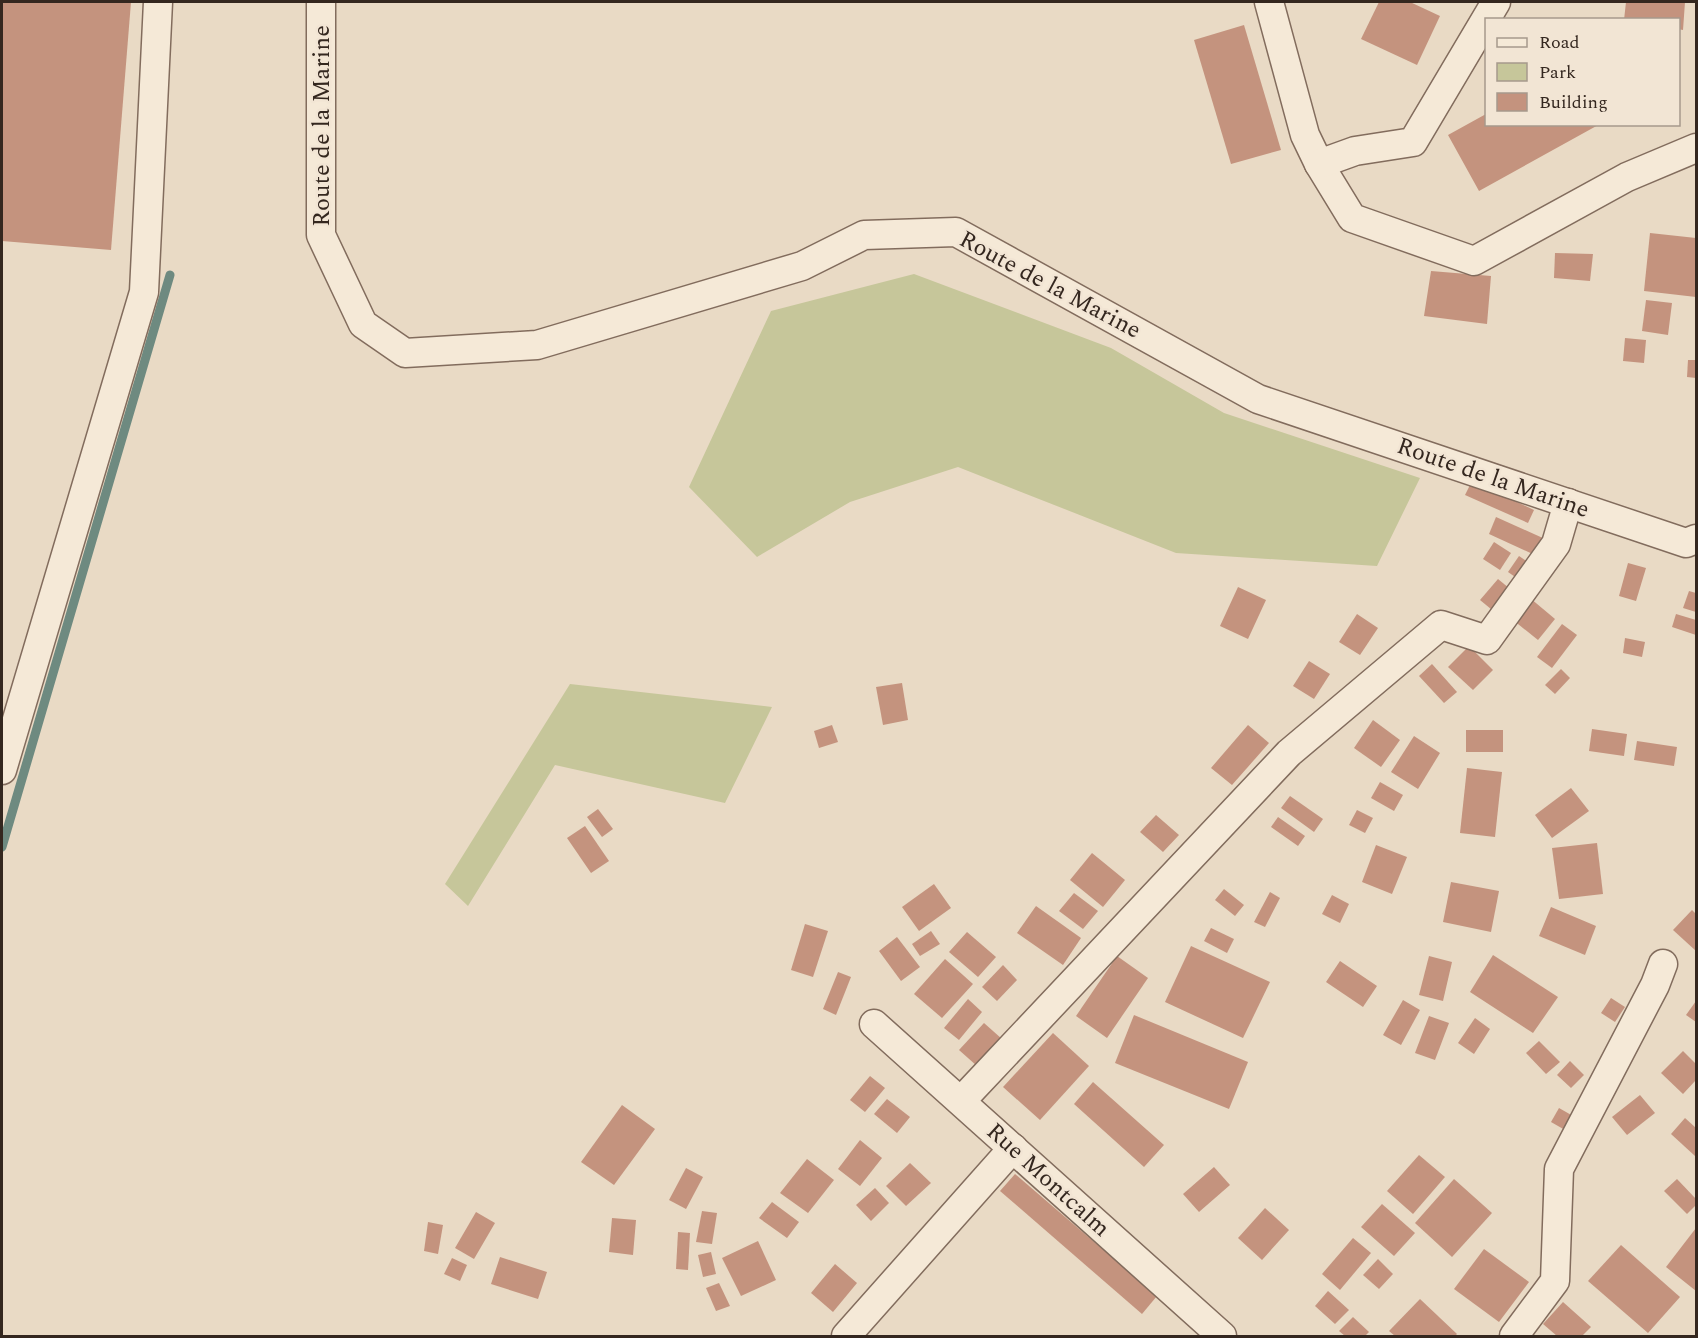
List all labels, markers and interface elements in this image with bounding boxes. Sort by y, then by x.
legend [1485,18,1680,126]
street label: Route de la Marine [304,25,340,227]
text: Road [1539,29,1580,56]
text: Park [1539,59,1576,86]
text: Building [1539,89,1608,116]
street label: Route de la Marine [953,222,1147,348]
street label: Route de la Marine [1392,428,1594,528]
street label: Rue Montcalm [978,1114,1118,1246]

